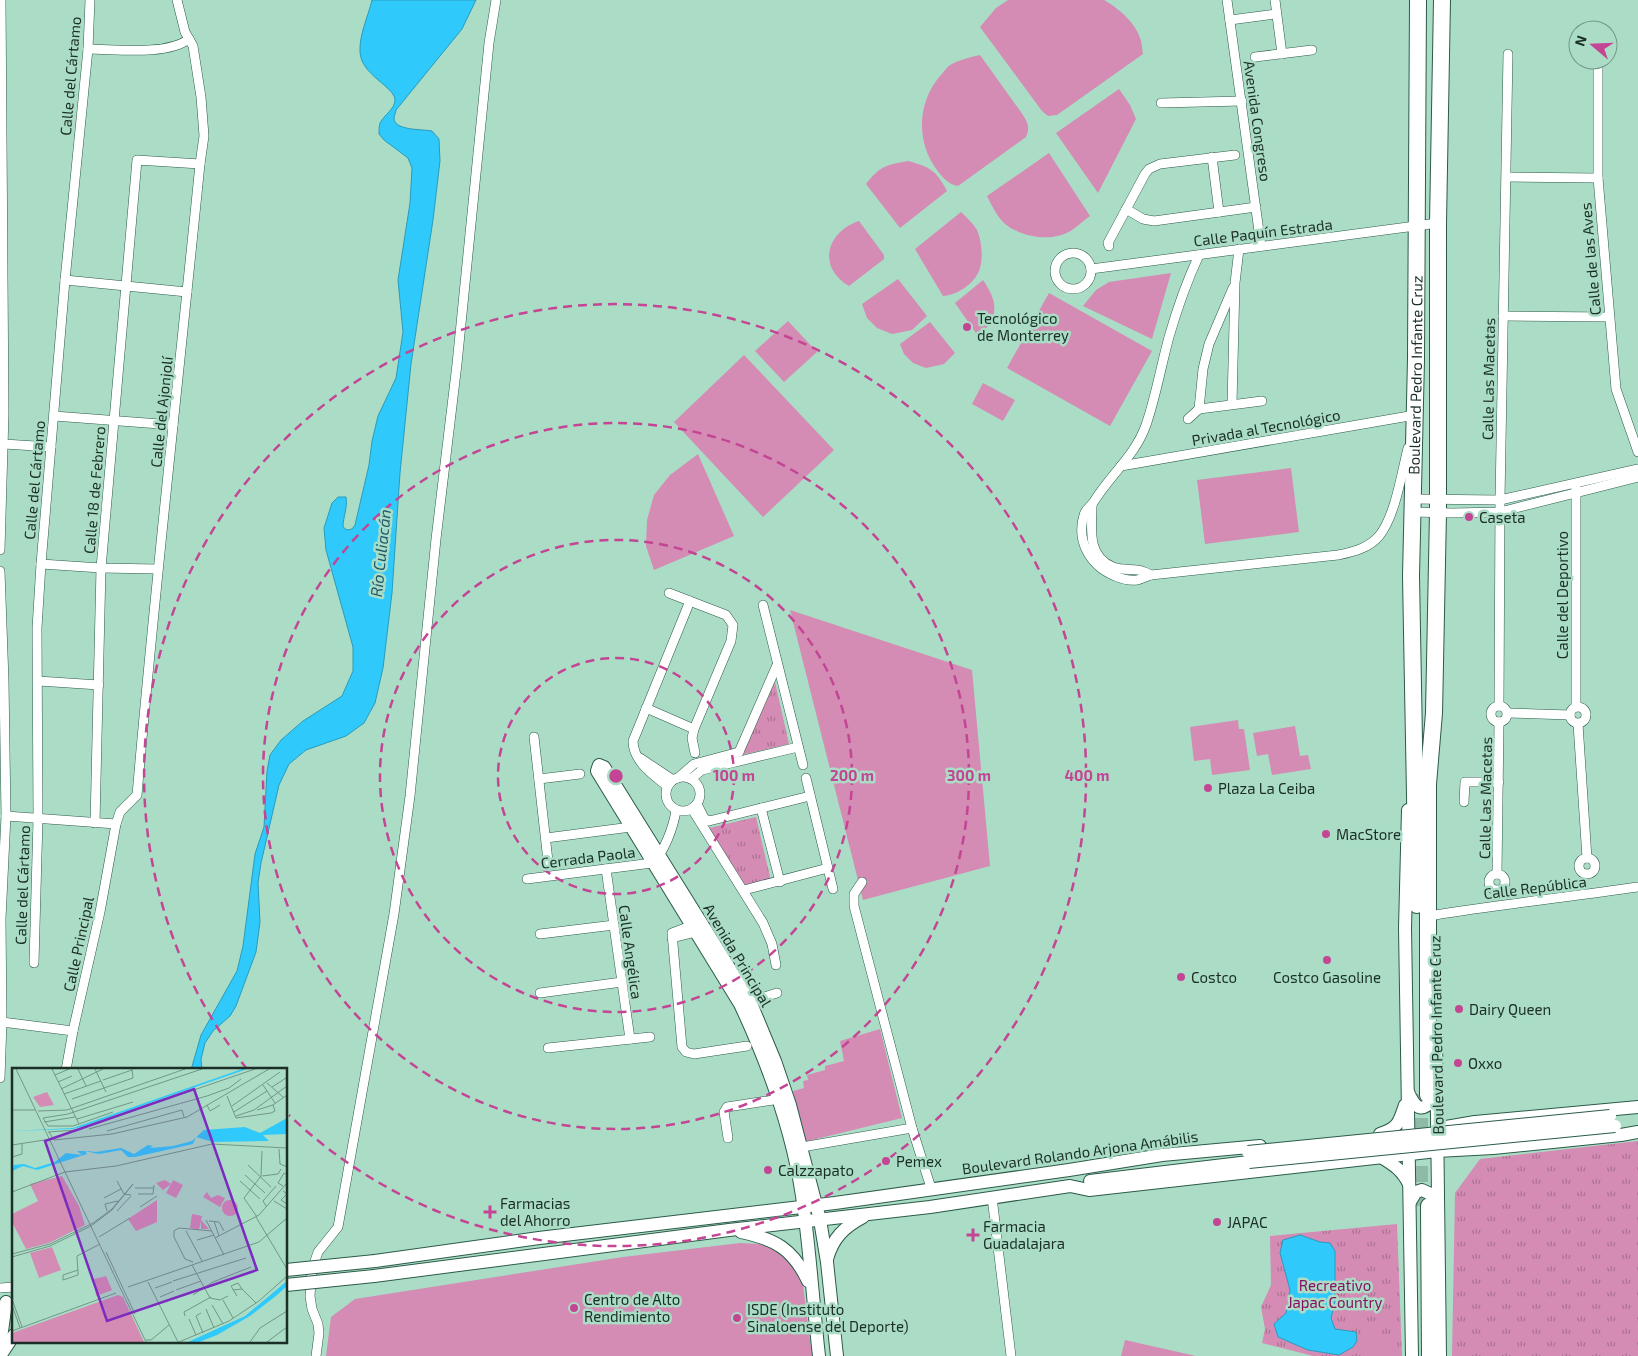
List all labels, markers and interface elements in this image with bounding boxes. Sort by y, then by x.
street label: Calle del Cártamo [56,16,84,136]
north arrow [1568,20,1618,70]
text: N [1571,33,1590,48]
street label: Avenida Congreso [1241,59,1275,183]
street label: Calle de las Aves [1576,202,1604,316]
street label: Calle Paquín Estrada [1193,215,1333,249]
street label: Boulevard Pedro Infante Cruz [1404,275,1425,475]
place label: Tecnológico de Monterrey [977,309,1069,344]
street label: Calle Las Macetas [1478,318,1498,440]
marker: Tecnológico de Monterrey [961,321,973,333]
street label: Calle del Ajonjolí [146,354,177,469]
street label: Privada al Tecnológico [1190,405,1342,449]
street label: Calle del Cártamo [20,420,48,540]
street label: Calle 18 de Febrero [79,425,109,555]
water label: Río Culiacán [366,508,394,598]
place label: Caseta [1479,508,1525,526]
marker: Caseta [1463,511,1475,523]
street label: Calle del Deportivo [1553,531,1571,659]
street label: Calle Las Macetas [1475,737,1495,859]
text: 100 m [713,766,755,784]
text: 200 m [830,766,874,784]
text: 300 m [947,766,991,784]
text: 400 m [1065,766,1109,784]
centre of rings [607,767,625,785]
place label: Plaza La Ceiba [1218,779,1315,797]
marker: Plaza La Ceiba [1202,782,1214,794]
street label: Calle del Cártamo [11,825,33,945]
place label: MacStore [1336,825,1401,843]
marker: MacStore [1320,828,1332,840]
street label: Cerrada Paola [540,842,636,872]
street label: Calle República [1482,872,1588,902]
street label: Calle Principal [59,894,97,993]
street label: Avenida Principal [700,900,776,1010]
street label: Calle Angélica [615,904,647,1000]
street label: Boulevard Pedro Infante Cruz [1425,935,1447,1135]
marker: Costco Gasoline [1321,954,1333,966]
place label: Costco [1191,968,1237,986]
place label: Costco Gasoline [1273,968,1381,986]
marker: Costco [1175,971,1187,983]
place label: Dairy Queen [1469,1000,1551,1019]
marker: Dairy Queen [1453,1003,1465,1015]
place label: Oxxo [1468,1054,1502,1072]
marker: Oxxo [1452,1057,1464,1069]
inset map [12,1068,288,1344]
street label: Boulevard Rolando Arjona Amábilis [961,1127,1199,1178]
place label: Pemex [896,1152,942,1170]
marker: Pemex [880,1155,892,1167]
place label: Calzzapato [778,1161,854,1179]
marker: Calzzapato [762,1164,774,1176]
place label: Farmacias del Ahorro [500,1194,571,1229]
marker: Farmacias del Ahorro [484,1206,496,1218]
place label: JAPAC [1227,1213,1268,1231]
marker: JAPAC [1211,1216,1223,1228]
place label: Farmacia Guadalajara [983,1217,1065,1253]
marker: Farmacia Guadalajara [967,1229,979,1241]
park label: Recreativo Japac Country [1288,1276,1383,1311]
place label: Centro de Alto Rendimiento [584,1290,680,1325]
place label: ISDE (Instituto Sinaloense del Deporte) [747,1300,909,1335]
marker: Centro de Alto Rendimiento [568,1302,580,1314]
marker: ISDE (Instituto Sinaloense del Deporte) [731,1312,743,1324]

